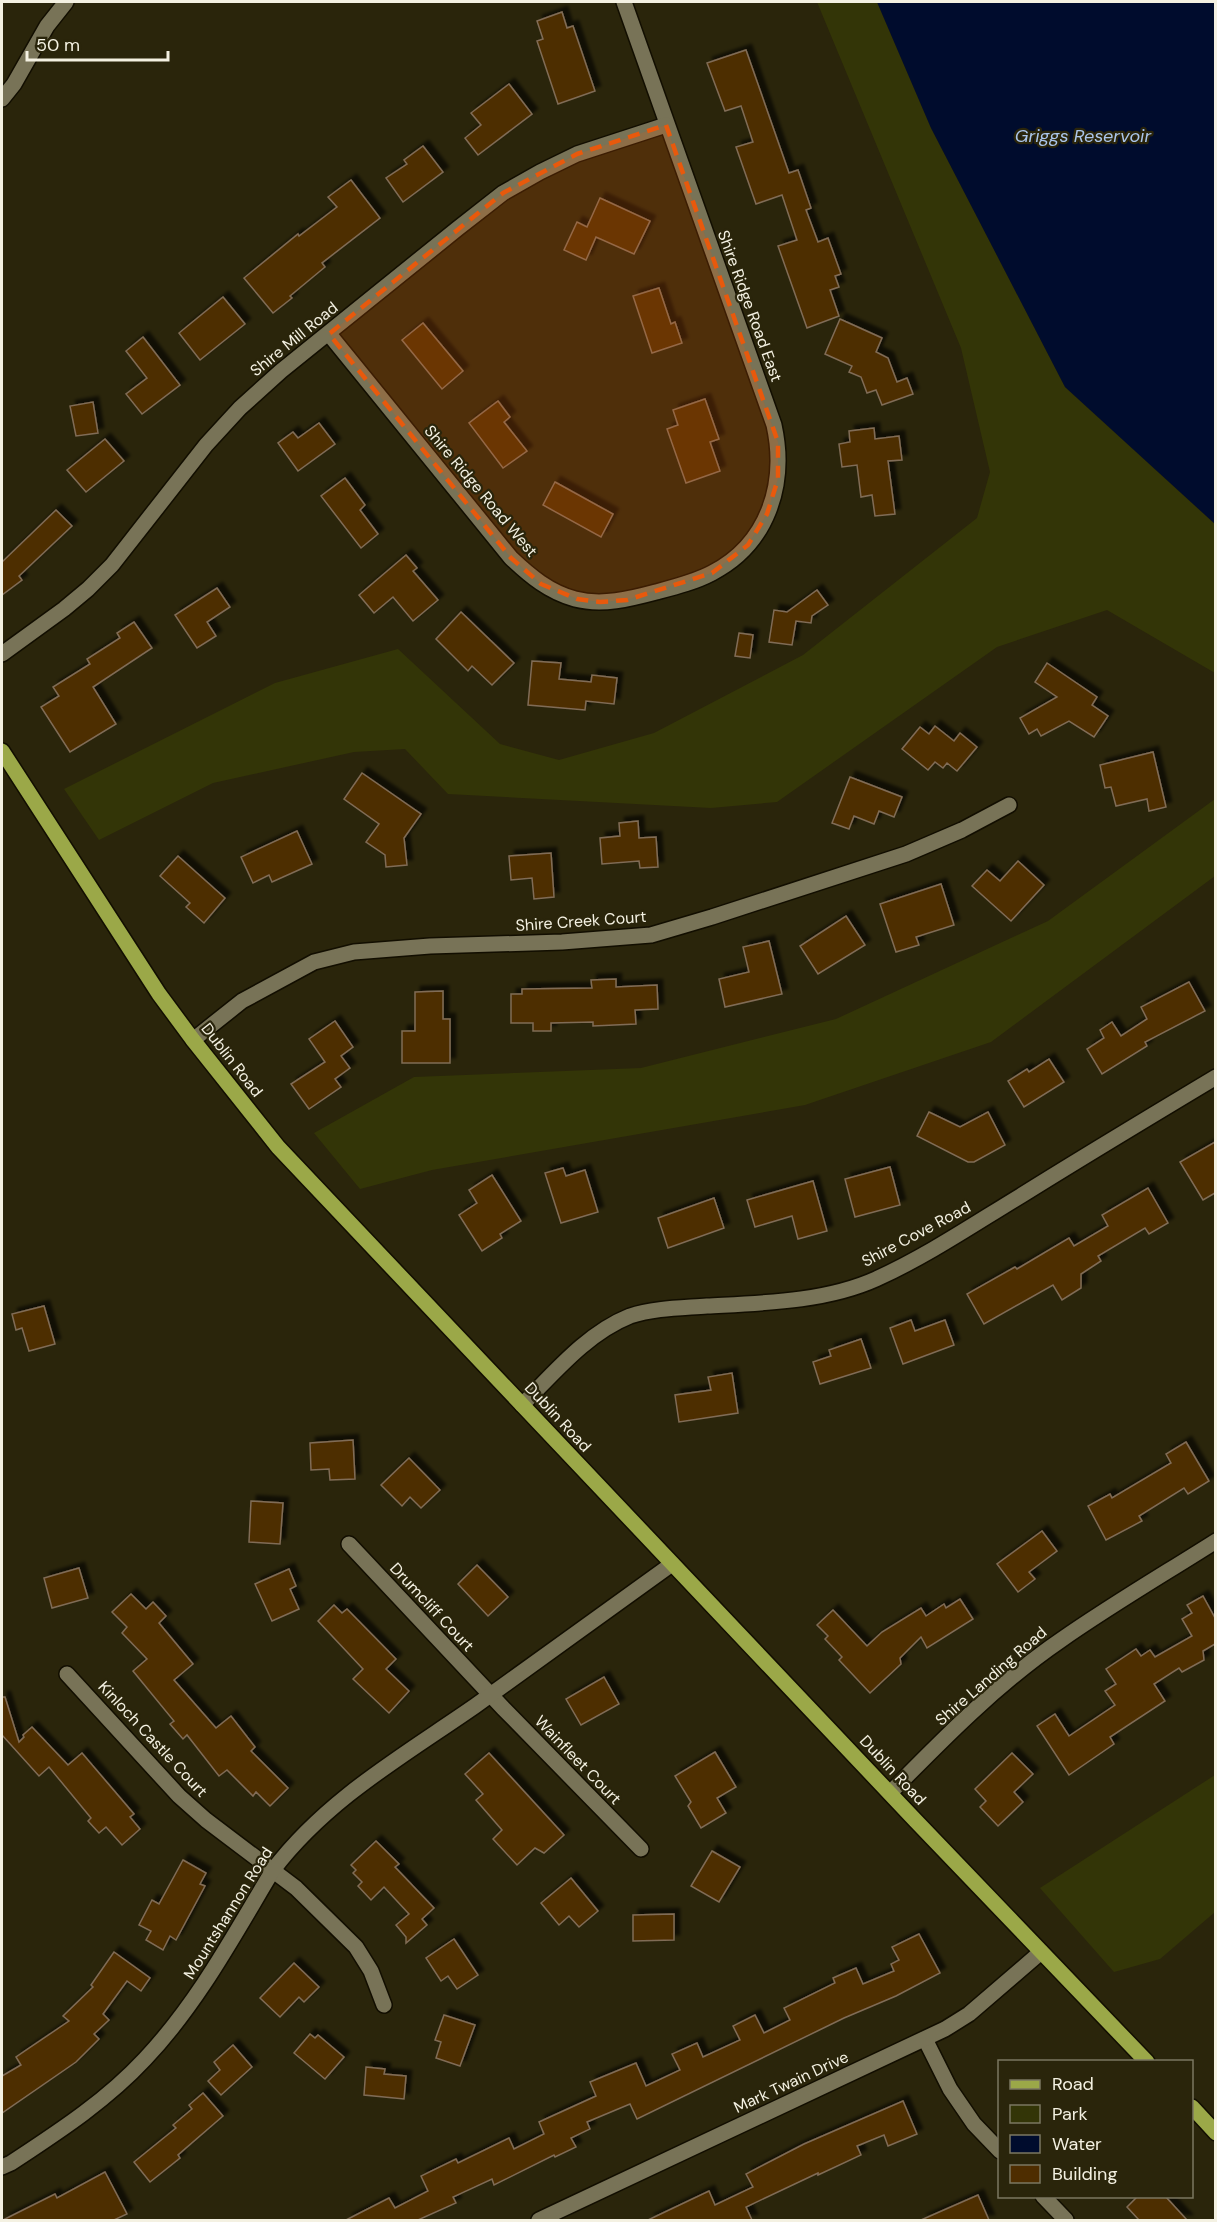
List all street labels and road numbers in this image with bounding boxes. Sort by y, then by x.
street label: Shire Ridge Road East [713,227,787,385]
street label: Shire Mill Road [246,297,342,381]
street label: Shire Ridge Road West [420,421,542,561]
street label: Shire Creek Court [515,906,647,936]
street label: Dublin Road [197,1019,267,1101]
street label: Shire Cove Road [858,1196,974,1272]
street label: Dublin Road [520,1378,596,1456]
street label: Drumcliff Court [385,1558,479,1656]
street label: Shire Landing Road [931,1622,1051,1730]
street label: Kinloch Castle Court [94,1676,212,1802]
street label: Wainfleet Court [530,1711,626,1809]
street label: Dublin Road [855,1731,931,1809]
street label: Mountshannon Road [179,1843,277,1983]
street label: Mark Twain Drive [730,2046,852,2118]

